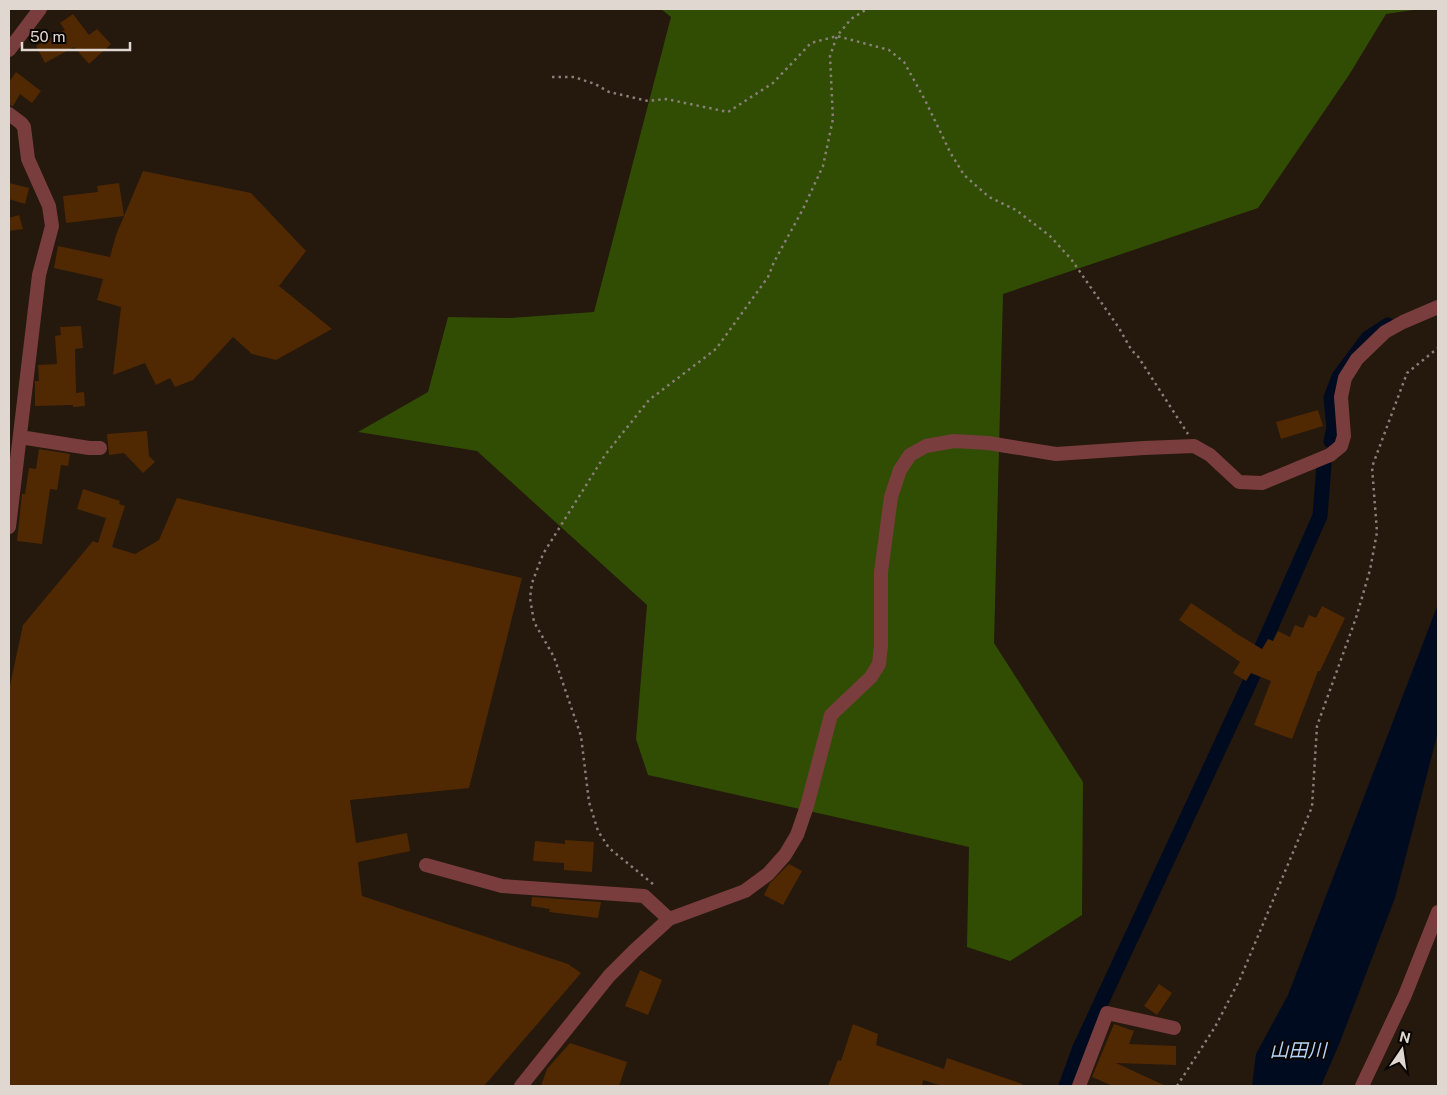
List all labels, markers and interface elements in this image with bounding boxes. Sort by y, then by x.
scale bar [22,20,130,52]
text: 50 m [30,28,65,45]
north arrow [1377,1025,1427,1075]
text: N [1398,1028,1412,1046]
water label: 山田川 [1269,1039,1328,1061]

